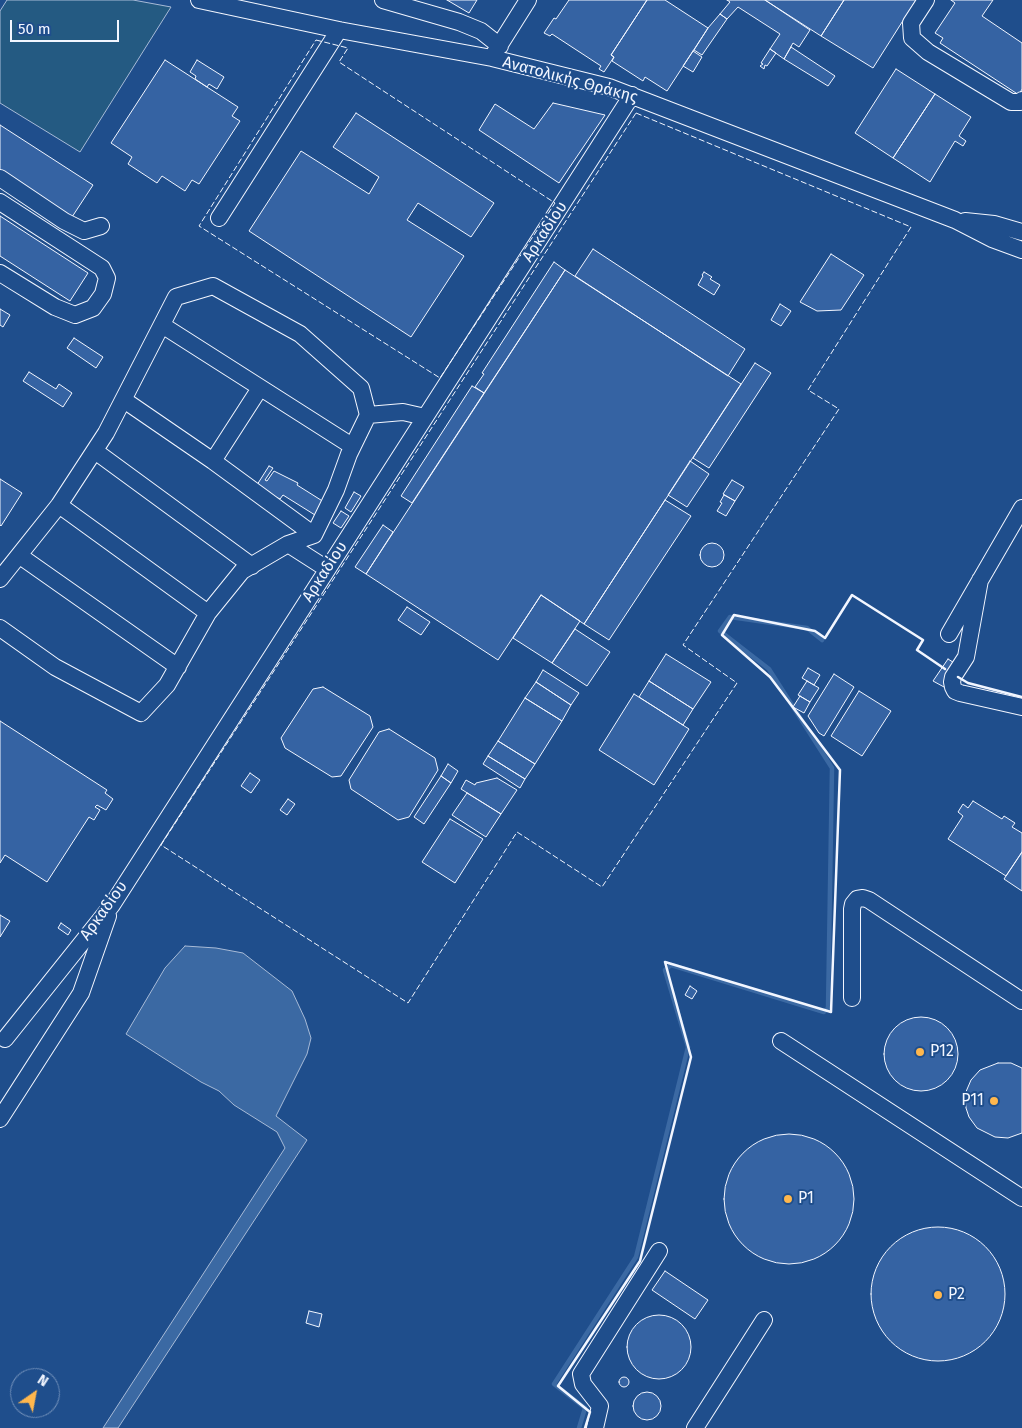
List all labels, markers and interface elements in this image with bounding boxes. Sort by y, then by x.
scale bar [12,10,121,42]
text: 50 m [18,20,51,38]
street label: Ανατολικής Θράκης [500,53,640,107]
street label: Αρκαδίου [518,198,572,266]
street label: Αρκαδίου [298,538,352,606]
street label: Αρκαδίου [76,878,132,944]
place label: P12 [930,1042,954,1062]
marker: P12 [914,1046,926,1058]
place label: P11 [961,1091,984,1111]
marker: P11 [988,1095,1000,1107]
place label: P1 [798,1189,814,1209]
marker: P1 [782,1193,794,1205]
place label: P2 [948,1285,965,1305]
marker: P2 [932,1289,944,1301]
north arrow [10,1368,60,1418]
text: N [34,1371,51,1390]

